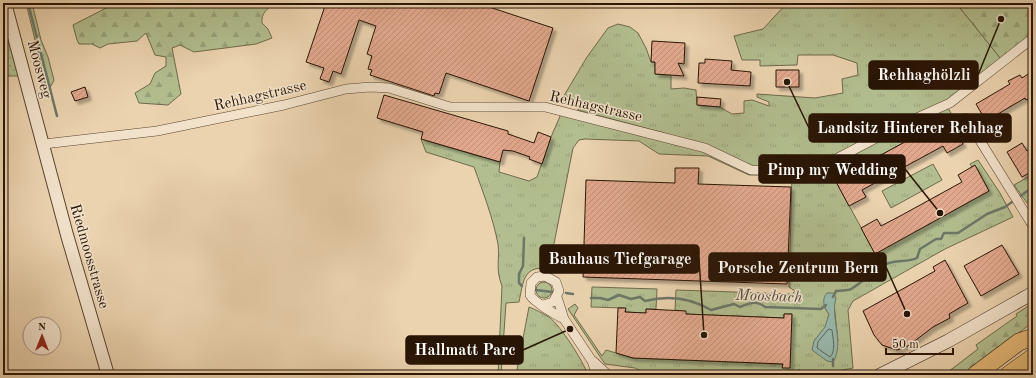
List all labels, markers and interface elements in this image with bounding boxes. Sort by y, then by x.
street label: Moosweg [24,39,54,100]
callout: Rehhaghölzli [869,61,978,89]
text: Rehhaghölzli [877,68,971,84]
street label: Rehhagstrasse [213,78,308,114]
street label: Rehhagstrasse [548,90,644,125]
callout: Landsitz Hinterer Rehhag [809,114,1011,142]
text: Landsitz Hinterer Rehhag [817,121,1003,137]
callout: Pimp my Wedding [759,155,905,183]
text: Pimp my Wedding [767,163,897,179]
street label: Riedmoosstrasse [66,202,111,311]
callout: Bauhaus Tiefgarage [540,245,699,273]
text: Bauhaus Tiefgarage [548,252,692,268]
callout: Porsche Zentrum Bern [709,253,886,281]
text: Porsche Zentrum Bern [717,261,879,277]
water label: Moosbach [734,288,803,306]
north arrow [22,316,62,356]
text: N [38,322,47,333]
scale bar [886,330,953,356]
callout: Hallmatt Parc [406,336,523,364]
text: 50 m [892,338,919,351]
text: Hallmatt Parc [414,343,516,359]

